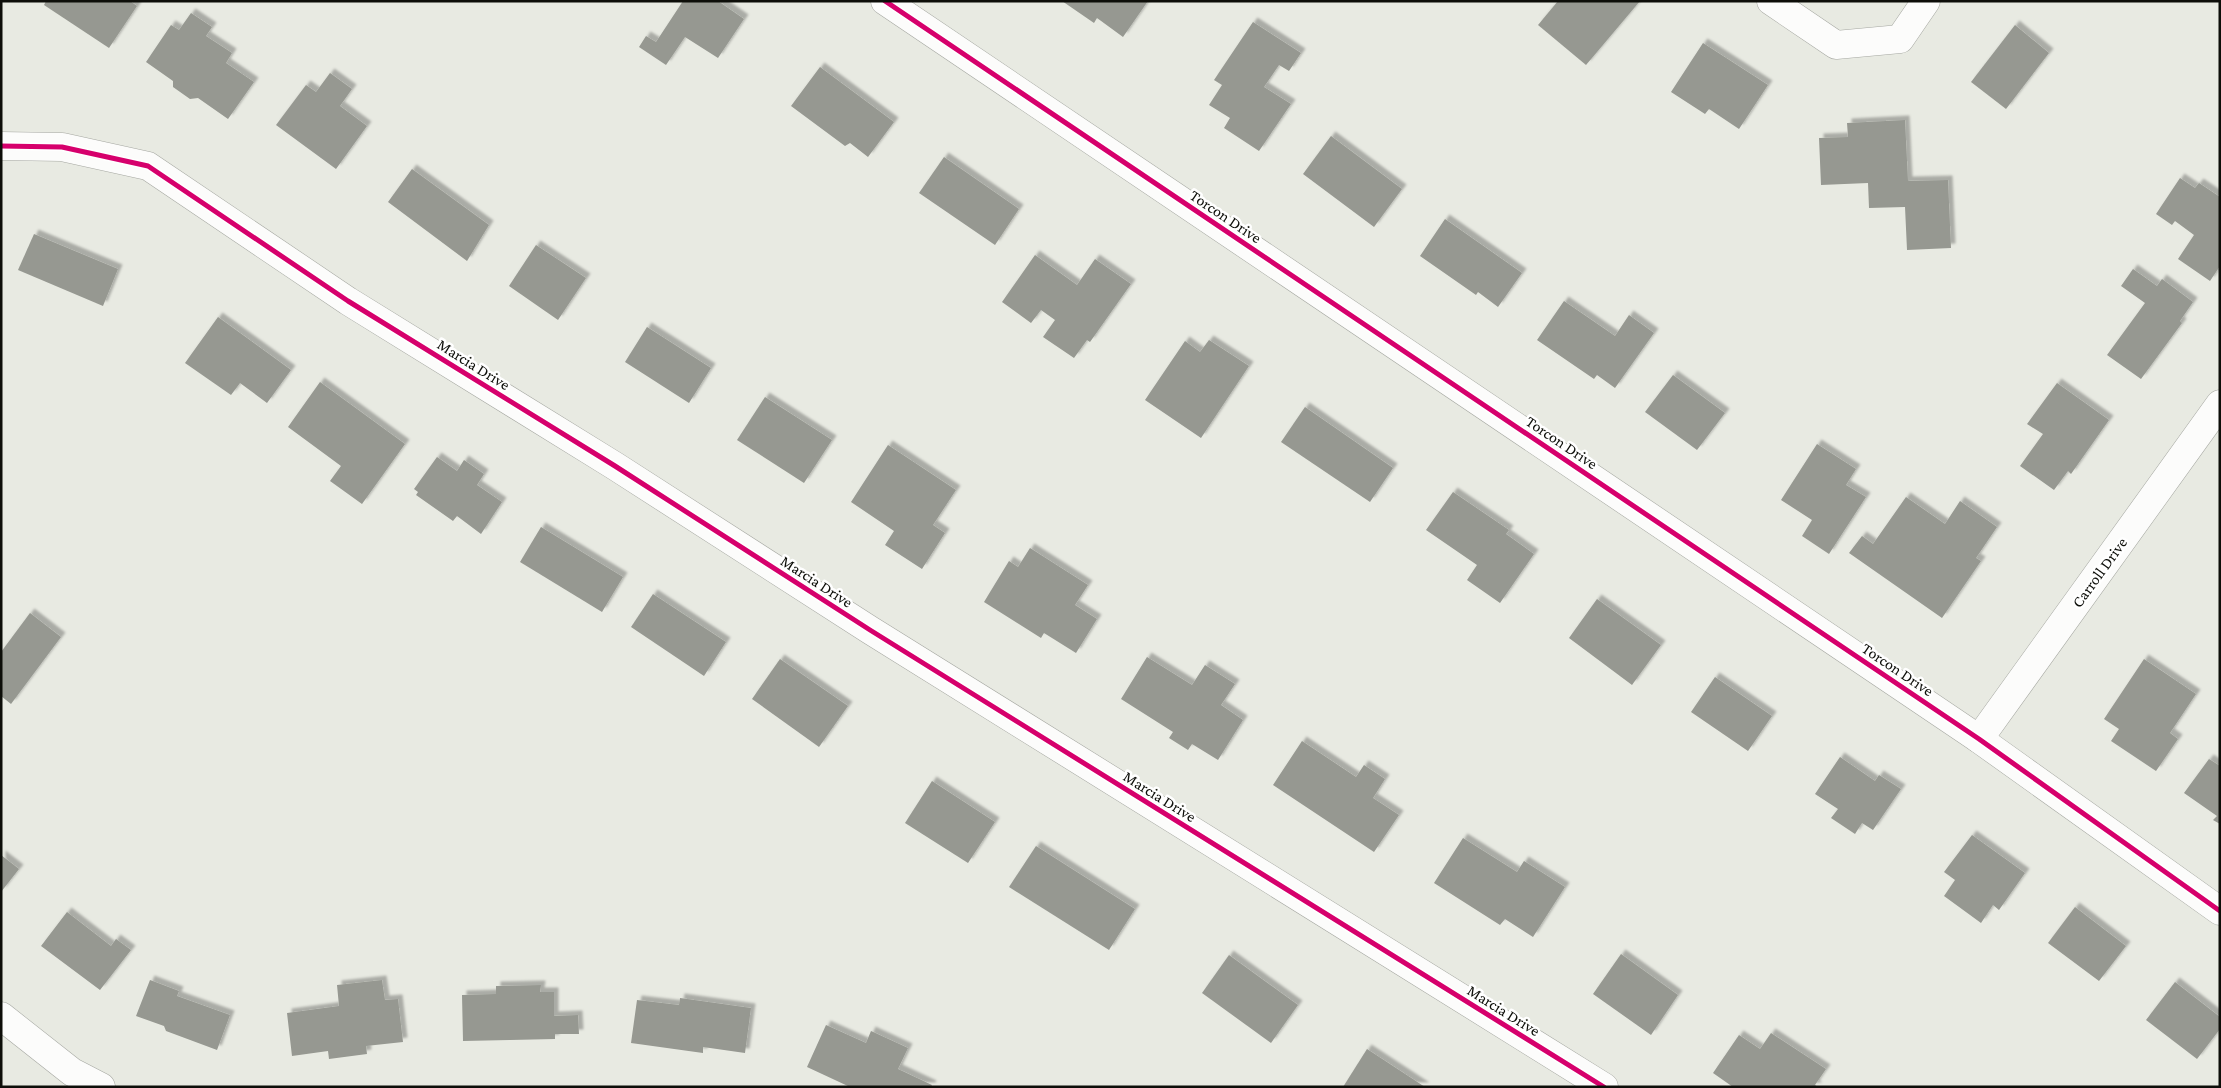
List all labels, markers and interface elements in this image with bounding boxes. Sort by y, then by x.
street label: Torcon Drive [1187,186,1265,246]
street label: Marcia Drive [434,335,513,393]
street label: Torcon Drive [1523,412,1601,472]
street label: Carroll Drive [2068,534,2130,610]
street label: Marcia Drive [778,552,856,611]
street label: Torcon Drive [1859,639,1937,699]
street label: Marcia Drive [1120,767,1199,825]
street label: Marcia Drive [1464,981,1543,1039]

